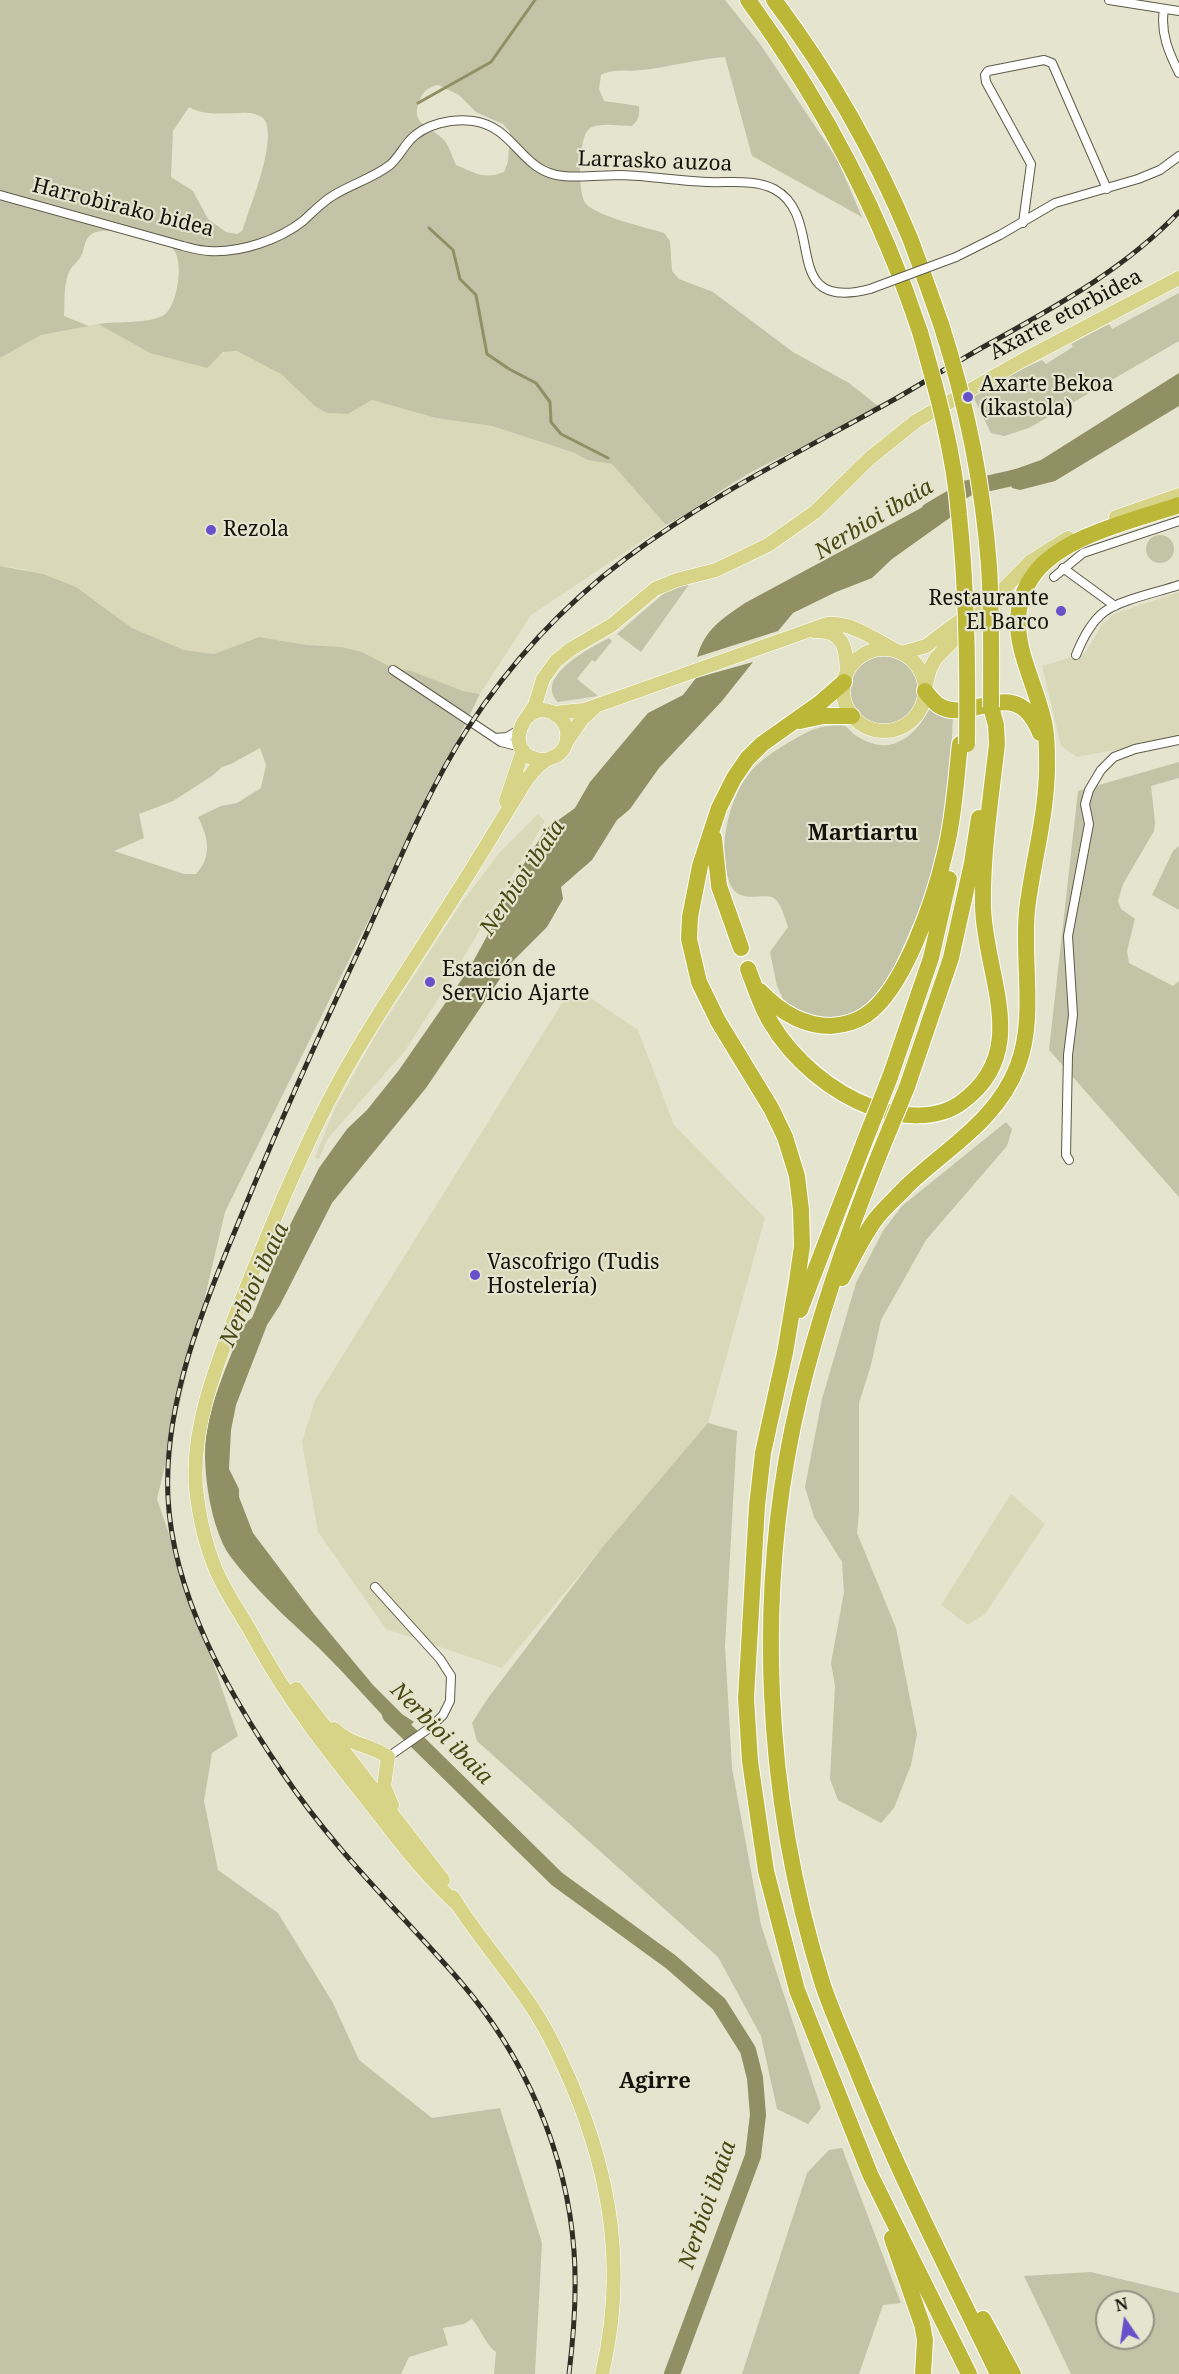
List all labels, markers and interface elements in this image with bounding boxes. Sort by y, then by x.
street label: Larrasko auzoa [577,147,733,177]
street label: Harrobirako bidea [30,173,216,243]
street label: Axarte etorbidea [985,264,1147,366]
place label: Axarte Bekoa (ikastola) [980,372,1114,422]
marker: Axarte Bekoa (ikastola) [961,390,975,404]
water label: Nerbioi ibaia [810,474,938,566]
place label: Rezola [223,517,289,543]
marker: Rezola [204,523,218,537]
place label: Restaurante El Barco [929,586,1049,636]
marker: Restaurante El Barco [1054,604,1068,618]
water label: Nerbioi ibaia [475,815,571,941]
district label: Martiartu [808,821,918,847]
place label: Estación de Servicio Ajarte [442,957,590,1007]
marker: Estación de Servicio Ajarte [423,975,437,989]
water label: Nerbioi ibaia [215,1219,295,1351]
place label: Vascofrigo (Tudis Hostelería) [487,1250,659,1300]
marker: Vascofrigo (Tudis Hostelería) [468,1268,482,1282]
water label: Nerbioi ibaia [385,1678,497,1790]
district label: Agirre [619,2069,691,2095]
water label: Nerbioi ibaia [674,2138,742,2272]
north arrow [1095,2290,1155,2350]
text: N [1113,2292,1130,2317]

